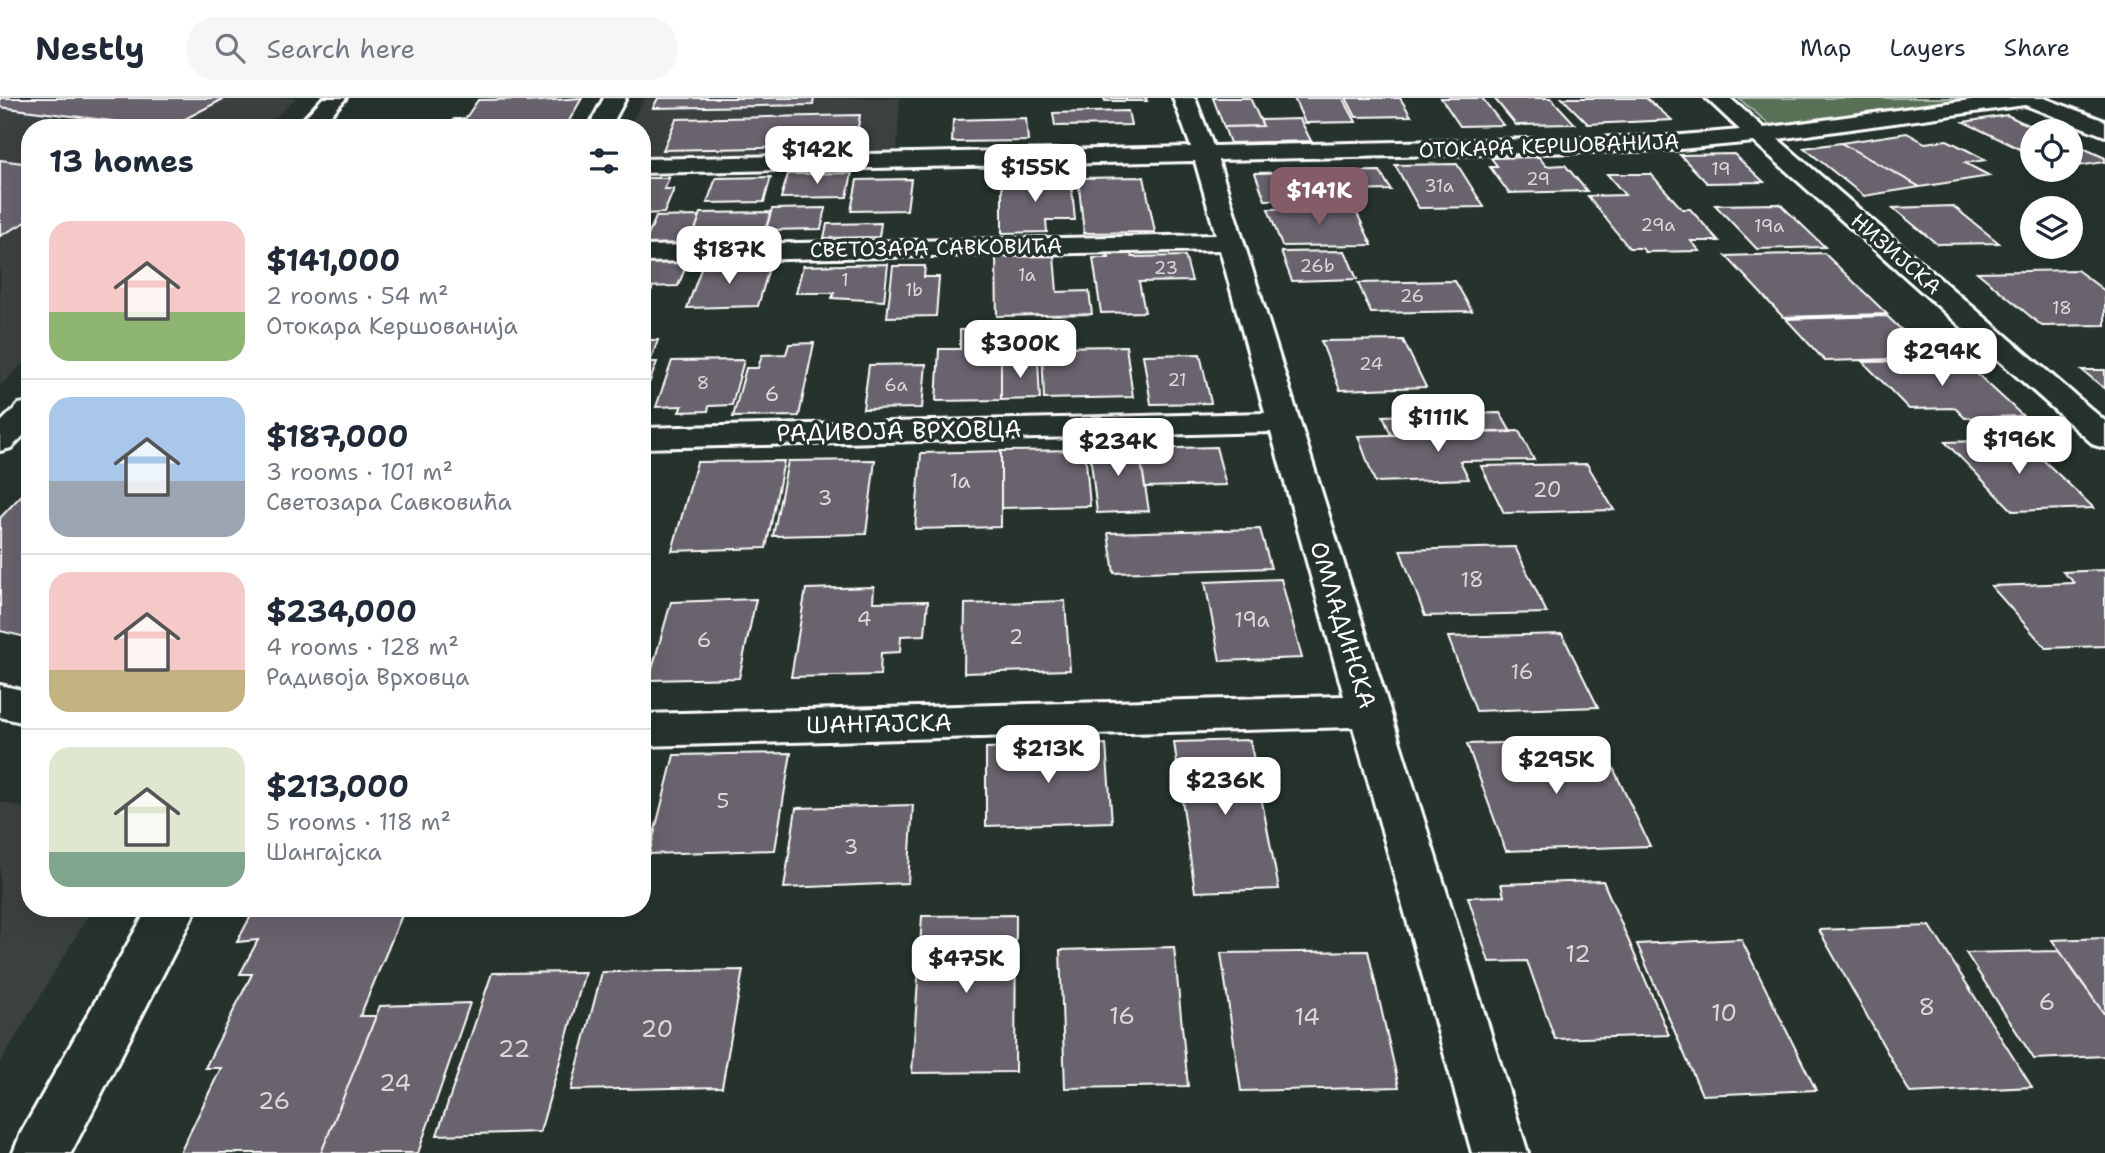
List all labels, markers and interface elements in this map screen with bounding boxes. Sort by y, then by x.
search box [187,17,677,80]
text: Nestly [35,26,145,71]
icon: search [211,29,249,67]
text: Search here [267,31,415,66]
text: Map [1800,32,1851,64]
text: Layers [1889,32,1966,64]
text: Share [2004,32,2070,64]
map controls [2020,119,2083,259]
button: locate [2020,119,2083,182]
pin: $142K [768,126,866,186]
street label: ОТОКАРА КЕРШОВАНИЈА [1418,127,1680,165]
text: $142K [781,134,853,164]
text: 13 homes [49,141,194,182]
icon: filters [585,142,623,180]
pin: $155K [986,144,1084,204]
text: $155K [1000,152,1070,182]
house number: 19 [1711,157,1731,181]
pin: $141K [1270,167,1368,227]
house number: 29 [1526,167,1550,191]
house number: 31a [1424,174,1454,198]
text: $141K [1286,175,1352,205]
button: layers [2020,196,2083,259]
street label: НИЗИЈСКА [1845,207,1947,301]
house number: 29a [1640,213,1676,237]
house number: 19a [1754,214,1784,238]
pin: $187K [680,226,778,286]
street label: СВЕТОЗАРА САВКОВИЋА [810,232,1062,264]
text: $187K [693,234,765,264]
text: $141,000 [266,240,400,281]
icon: home [105,249,189,333]
house number: 26b [1299,254,1335,278]
house number: 23 [1154,256,1178,280]
house number: 1a [1018,263,1036,287]
house number: 1 [841,268,849,292]
house number: 1b [905,278,923,302]
text: 2 rooms · 54 m² [266,281,449,311]
house number: 26 [1400,284,1424,308]
house number: 18 [2052,296,2072,320]
text: Отокара Кершованија [266,311,518,341]
pin: $300K [971,320,1069,380]
text: $300K [980,328,1060,358]
pin: $294K [1893,328,1991,388]
text: $294K [1903,336,1981,366]
house number: 24 [1359,352,1383,376]
house number: 21 [1167,368,1187,392]
house number: 8 [697,371,709,395]
house number: 6a [884,373,908,397]
house number: 6 [765,380,779,408]
pin: $111K [1389,394,1487,454]
text: $111K [1408,402,1468,432]
street label: РАДИВОЈА ВРХОВЦА [776,413,1022,449]
text: $187,000 [266,416,409,457]
pin: $196K [1970,416,2068,476]
pin: $234K [1069,418,1167,478]
text: $196K [1983,424,2055,454]
icon: home [105,425,189,509]
text: $234K [1079,426,1157,456]
text: 3 rooms · 101 m² [266,457,453,487]
house number: 1a [949,467,971,495]
house number: 20 [1533,476,1561,504]
house number: 3 [818,484,832,512]
text: Светозара Савковића [266,487,512,517]
street label: ОМЛАДИНСКА [1302,537,1384,713]
house number: 18 [1460,566,1484,594]
text: $234,000 [266,591,417,632]
icon: home [105,600,189,684]
house number: 4 [857,605,871,633]
house number: 19a [1234,606,1270,634]
house number: 2 [1009,623,1023,651]
house number: 6 [697,626,711,654]
text: 4 rooms · 128 m² [266,632,459,662]
house number: 16 [1511,658,1533,686]
text: Радивоја Врховца [266,662,469,692]
street label: ШАНГАЈСКА [806,707,952,741]
pin: $213K [999,726,1097,785]
text: $213K [1012,733,1084,763]
pin: $295K [1507,736,1605,796]
text: $295K [1518,744,1594,774]
pin: $236K [1176,758,1274,817]
text: $236K [1185,765,1265,795]
text: $213,000 [266,766,409,807]
icon: home [105,775,189,859]
house number: 5 [717,787,729,815]
text: 5 rooms · 118 m² [266,807,451,837]
house number: 3 [844,833,858,861]
text: Шангајска [266,837,382,867]
pin: $475K [917,936,1015,995]
house number: 12 [1565,938,1591,970]
text: $475K [928,943,1004,973]
house number: 6 [2039,986,2055,1018]
house number: 8 [1919,991,1935,1023]
house number: 10 [1711,997,1737,1029]
house number: 16 [1109,1000,1135,1032]
house number: 14 [1294,1001,1320,1033]
house number: 20 [641,1013,673,1045]
house number: 22 [498,1033,530,1065]
house number: 24 [379,1067,411,1099]
house number: 26 [258,1085,290,1117]

